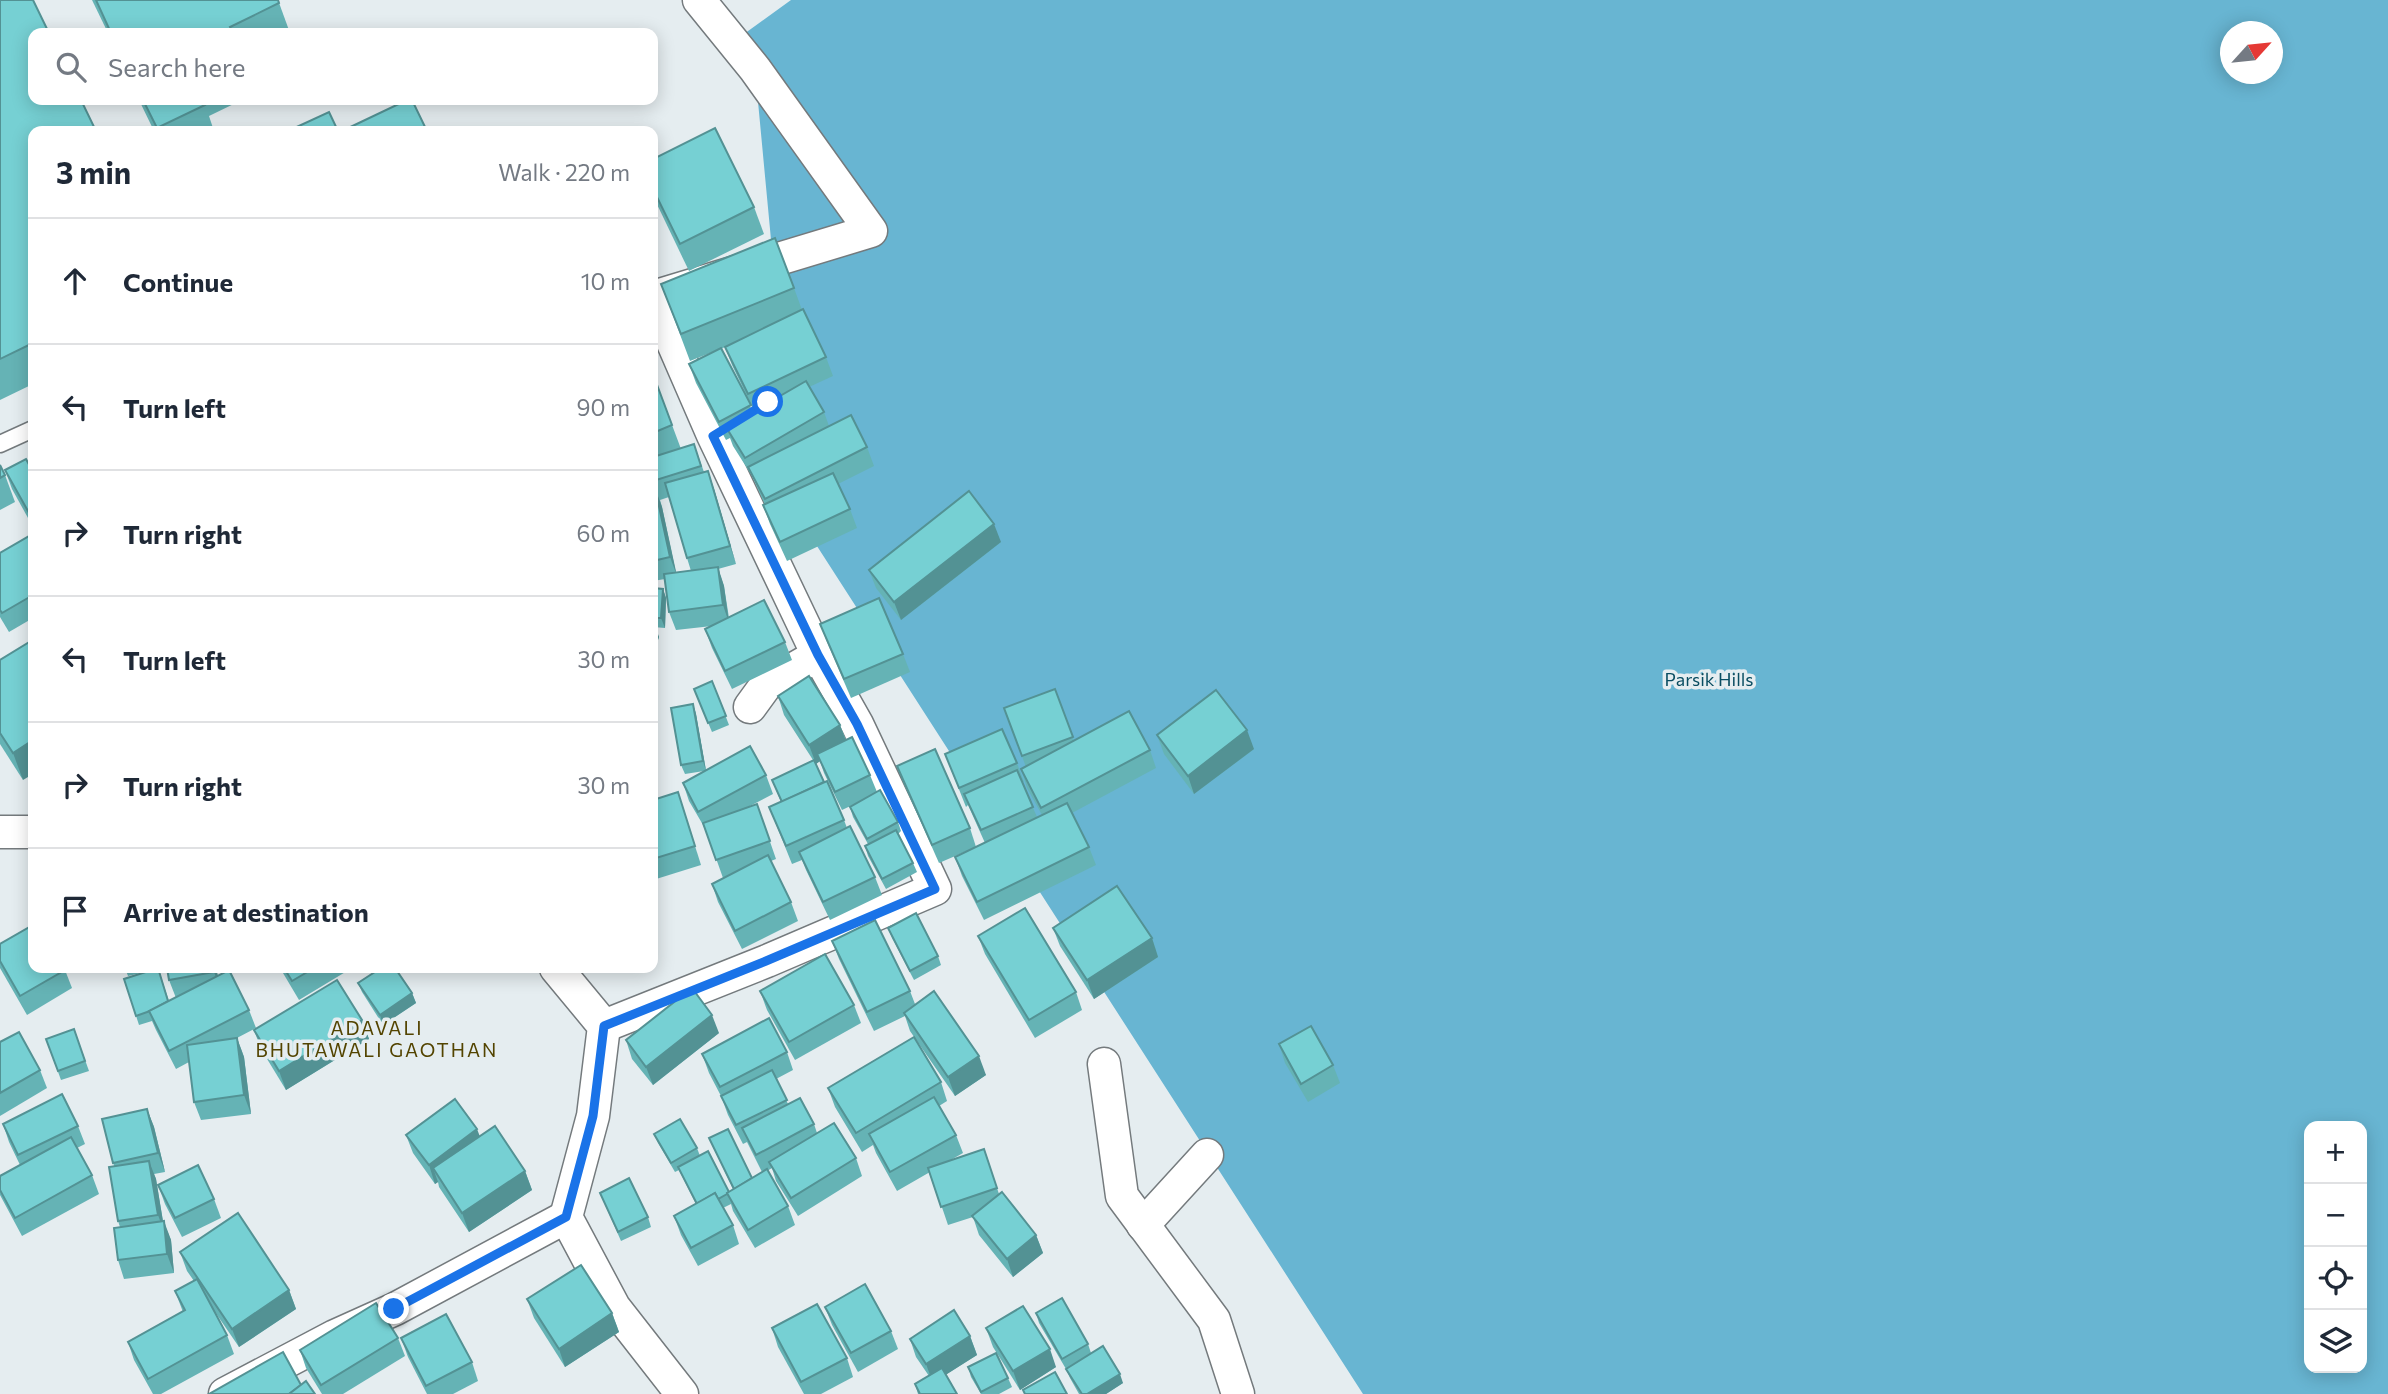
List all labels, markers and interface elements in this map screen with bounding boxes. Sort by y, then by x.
north arrow [2220,21,2283,84]
search box [28,28,658,105]
icon: search [52,48,90,86]
text: Search here [108,51,246,82]
text: 3 min [56,153,131,190]
text: Walk · 220 m [498,158,630,186]
icon: ahead [56,262,94,300]
text: Continue [123,266,233,297]
text: 10 m [581,267,630,295]
route start [752,386,783,417]
icon: left [56,388,94,426]
text: Turn left [123,392,226,423]
text: 90 m [577,393,630,421]
icon: right [56,514,94,552]
text: Turn right [123,518,242,549]
text: 60 m [577,519,630,547]
icon: left [56,640,94,678]
text: Turn left [123,644,226,675]
text: 30 m [577,645,630,673]
park label: Parsik Hills [1664,668,1754,690]
icon: right [56,766,94,804]
text: Turn right [123,770,242,801]
text: 30 m [577,771,630,799]
icon: arrive [56,892,94,930]
text: Arrive at destination [123,896,369,927]
district label: ADAVALI BHUTAWALI GAOTHAN [256,1016,498,1061]
map controls [2304,1121,2367,1373]
button: + [2304,1121,2367,1184]
button: − [2304,1184,2367,1247]
button: locate [2304,1247,2367,1310]
route end [378,1293,409,1324]
button: layers [2304,1310,2367,1373]

